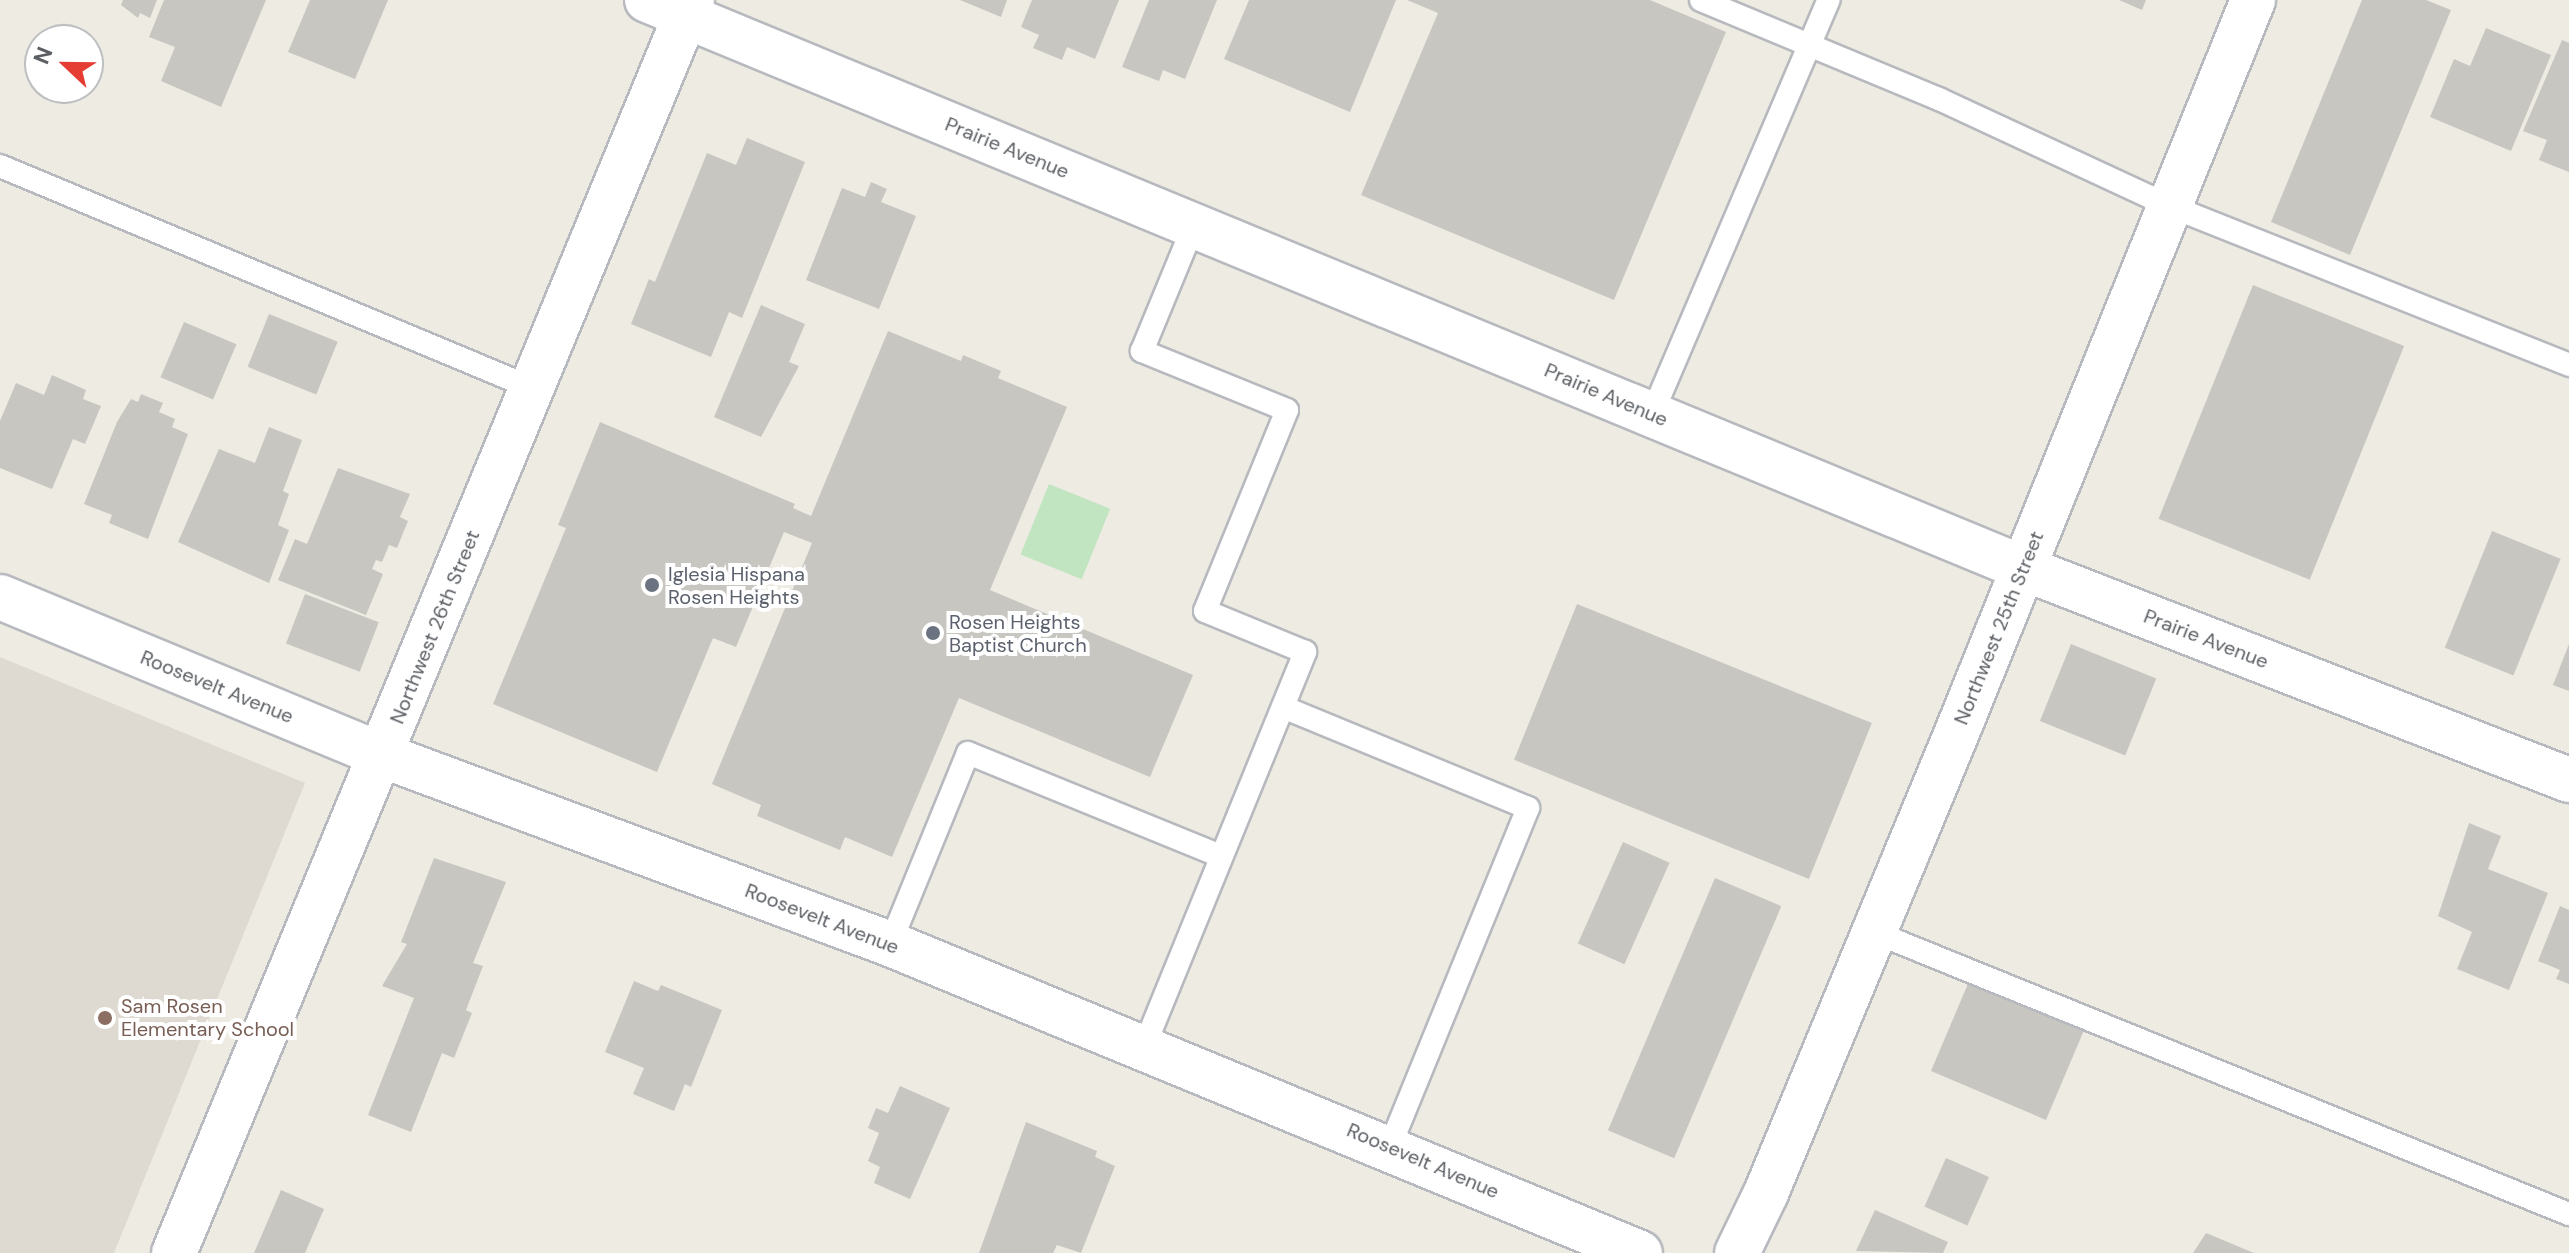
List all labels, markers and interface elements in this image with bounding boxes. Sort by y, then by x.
north arrow [24,24,104,104]
text: N [27,43,60,68]
street label: Prairie Avenue [942,112,1072,184]
street label: Prairie Avenue [1541,358,1671,432]
street label: Northwest 26th Street [385,527,485,727]
street label: Northwest 25th Street [1949,528,2049,728]
place label: Iglesia Hispana Rosen Heights [668,562,805,609]
marker: Iglesia Hispana Rosen Heights [643,576,661,594]
street label: Prairie Avenue [2140,604,2272,674]
place label: Rosen Heights Baptist Church [949,610,1087,657]
marker: Rosen Heights Baptist Church [924,624,942,642]
street label: Roosevelt Avenue [137,645,297,729]
street label: Roosevelt Avenue [742,879,902,959]
place label: Sam Rosen Elementary School [121,994,294,1041]
marker: Sam Rosen Elementary School [96,1009,114,1027]
street label: Roosevelt Avenue [1343,1118,1503,1204]

